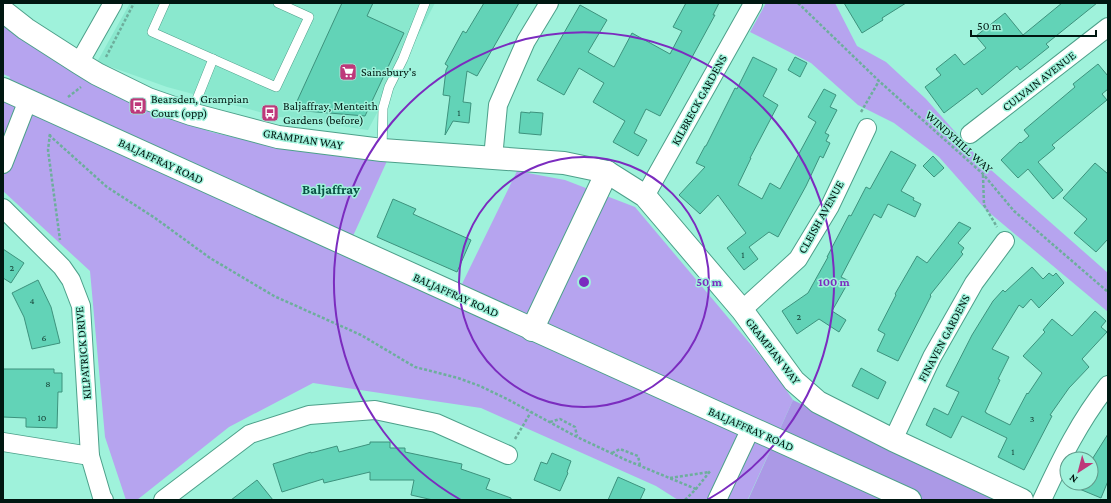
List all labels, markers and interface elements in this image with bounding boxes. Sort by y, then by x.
scale bar [971,12,1096,38]
text: 50 m [977,19,1002,33]
street label: CULVAIN AVENUE [999,48,1079,114]
street label: KILBRECK GARDENS [668,52,730,148]
supermarket icon: Sainsbury's [338,62,358,82]
place label: Sainsbury's [361,65,416,79]
place label: Bearsden, Grampian Court (opp) [151,92,249,120]
bus stop icon: Bearsden, Grampian Court (opp) [128,96,148,116]
place label: Baljaffray, Menteith Gardens (before) [283,99,378,127]
bus stop icon: Baljaffray, Menteith Gardens (before) [260,103,280,123]
house number: 1 [457,107,461,118]
street label: WINDYHILL WAY [923,108,996,176]
street label: GRAMPIAN WAY [262,126,345,152]
street label: BALJAFFRAY ROAD [116,135,206,187]
street label: CLEISH AVENUE [795,178,847,256]
district label: Baljaffray [302,181,360,198]
house number: 1 [741,249,745,260]
house number: 2 [10,262,15,273]
street label: BALJAFFRAY ROAD [411,270,501,320]
centre of rings [577,275,591,289]
text: 50 m [696,275,723,289]
text: 100 m [818,275,851,289]
street label: FINAVEN GARDENS [915,292,973,384]
house number: 4 [29,295,35,306]
street label: KILPATRICK DRIVE [72,305,94,400]
house number: 2 [797,311,802,322]
street label: GRAMPIAN WAY [743,315,804,388]
house number: 6 [41,332,47,343]
house number: 8 [45,378,51,389]
street label: BALJAFFRAY ROAD [706,404,796,454]
house number: 10 [38,412,47,423]
house number: 3 [1030,413,1035,424]
house number: 1 [1011,446,1015,457]
north arrow [1059,451,1099,491]
text: N [1066,472,1080,486]

